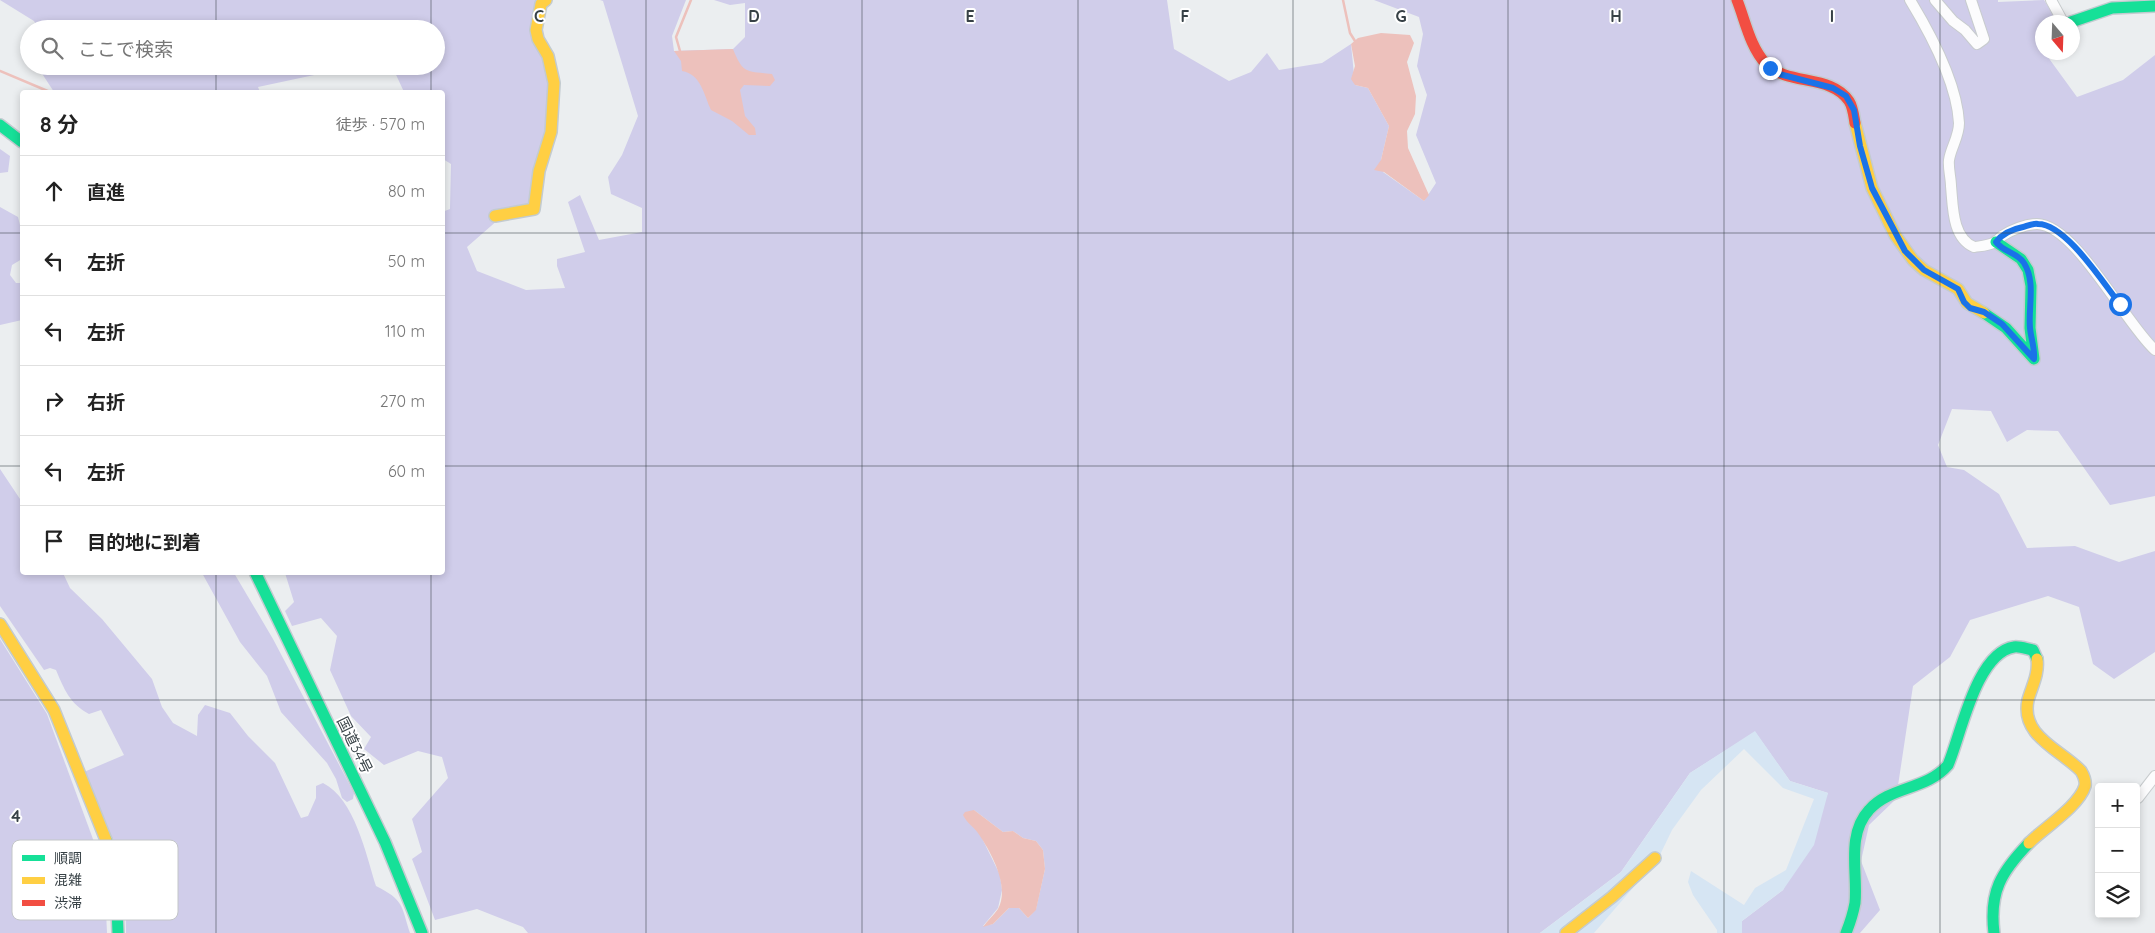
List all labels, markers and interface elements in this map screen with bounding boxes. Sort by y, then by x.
text: C [534,6,544,26]
text: D [748,6,760,26]
text: E [965,6,975,26]
text: F [1181,6,1190,26]
text: G [1395,6,1407,26]
text: H [1610,6,1622,26]
text: I [1830,6,1834,26]
north arrow [2035,15,2080,60]
search box [20,20,445,75]
icon: search [38,34,66,62]
text: ここで検索 [78,37,173,61]
route end [1759,57,1782,80]
text: 8 分 [40,111,78,137]
text: 徒歩 · 570 m [336,114,425,134]
icon: ahead [40,177,68,205]
text: 直進 [87,180,125,204]
text: 80 m [388,181,425,201]
icon: left [40,247,68,275]
text: 左折 [87,250,125,274]
text: 50 m [388,251,425,271]
route start [2109,293,2132,316]
icon: left [40,317,68,345]
text: 左折 [87,320,125,344]
text: 110 m [385,321,425,341]
icon: right [40,387,68,415]
text: 右折 [87,390,125,414]
text: 270 m [380,391,425,411]
icon: left [40,457,68,485]
text: 左折 [87,460,125,484]
text: 60 m [388,461,425,481]
icon: arrive [40,527,68,555]
text: 目的地に到着 [87,530,201,554]
street label: 国道34号 [333,714,377,776]
map controls [2095,783,2140,918]
button: + [2095,783,2140,828]
text: 4 [11,806,21,826]
button: − [2095,828,2140,873]
legend [12,840,178,920]
text: 順調 [54,849,82,867]
text: 混雑 [54,871,82,889]
button: layers [2095,873,2140,918]
text: 渋滞 [54,894,82,912]

